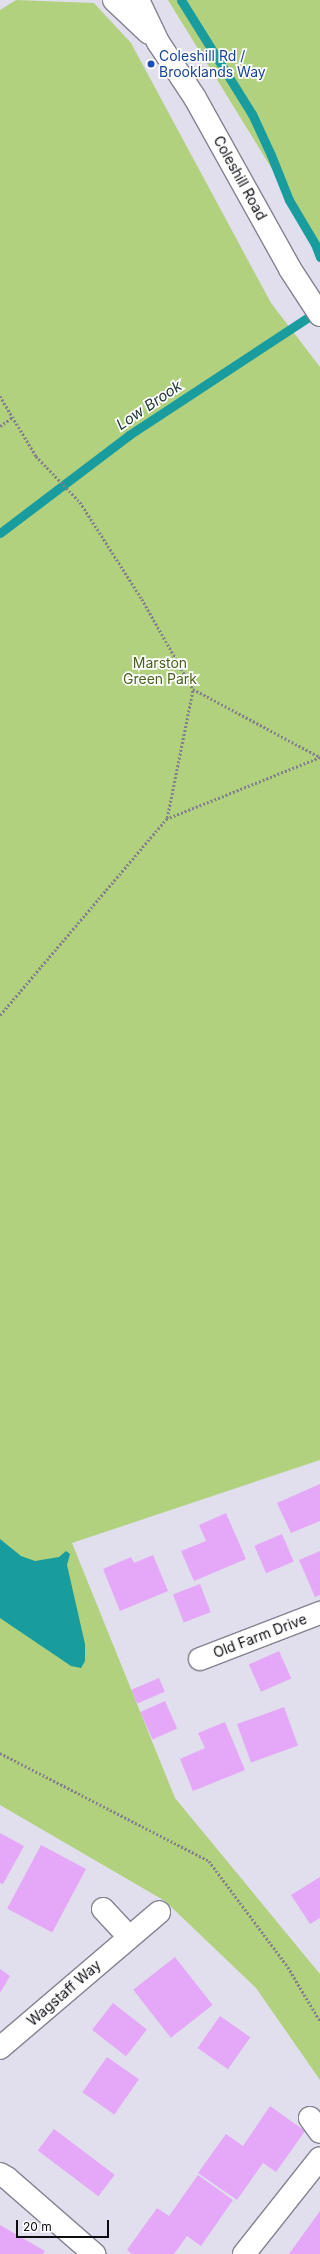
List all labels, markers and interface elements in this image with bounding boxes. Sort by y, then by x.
place label: Coleshill Rd / Brooklands Way [159,48,266,80]
marker: Coleshill Rd / Brooklands Way [146,59,156,69]
street label: Coleshill Road [210,133,270,223]
water label: Low Brook [113,377,185,433]
park label: Marston Green Park [123,655,197,688]
street label: Old Farm Drive [211,1610,309,1662]
street label: Wagstaff Way [24,1957,104,2029]
scale bar [18,2212,111,2238]
text: 20 m [23,2219,52,2234]

